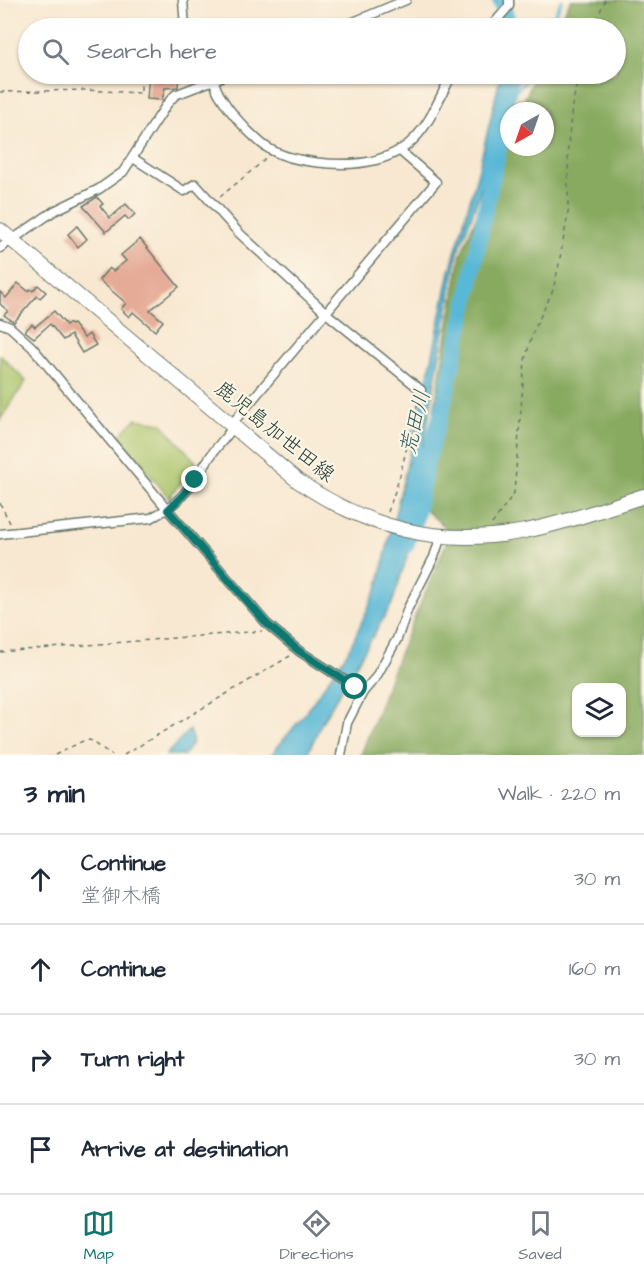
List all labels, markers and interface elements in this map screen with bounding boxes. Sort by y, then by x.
search box [18,18,626,84]
icon: search [39,35,72,68]
text: Search here [87,36,217,67]
north arrow [500,102,554,156]
street label: 鹿児島加世田線 [208,374,341,489]
water label: 荒田川 [392,387,438,458]
route end [181,466,207,492]
route start [341,673,367,699]
map controls [572,683,626,737]
button: layers [572,683,626,737]
text: 3 min [24,776,85,812]
text: Walk · 220 m [498,780,620,808]
text: Continue [81,848,166,879]
icon: ahead [24,863,57,896]
text: 30 m [574,865,620,893]
text: 堂御木橋 [81,882,161,910]
icon: ahead [24,953,57,986]
text: Continue [81,954,166,985]
text: 160 m [569,955,620,983]
icon: right [24,1043,57,1076]
text: Turn right [81,1044,184,1075]
text: 30 m [574,1045,620,1073]
icon: arrive [24,1133,57,1166]
text: Arrive at destination [81,1134,288,1165]
tab: Map [82,1207,115,1265]
tab: Directions [280,1207,354,1265]
tab: Saved [518,1207,562,1265]

